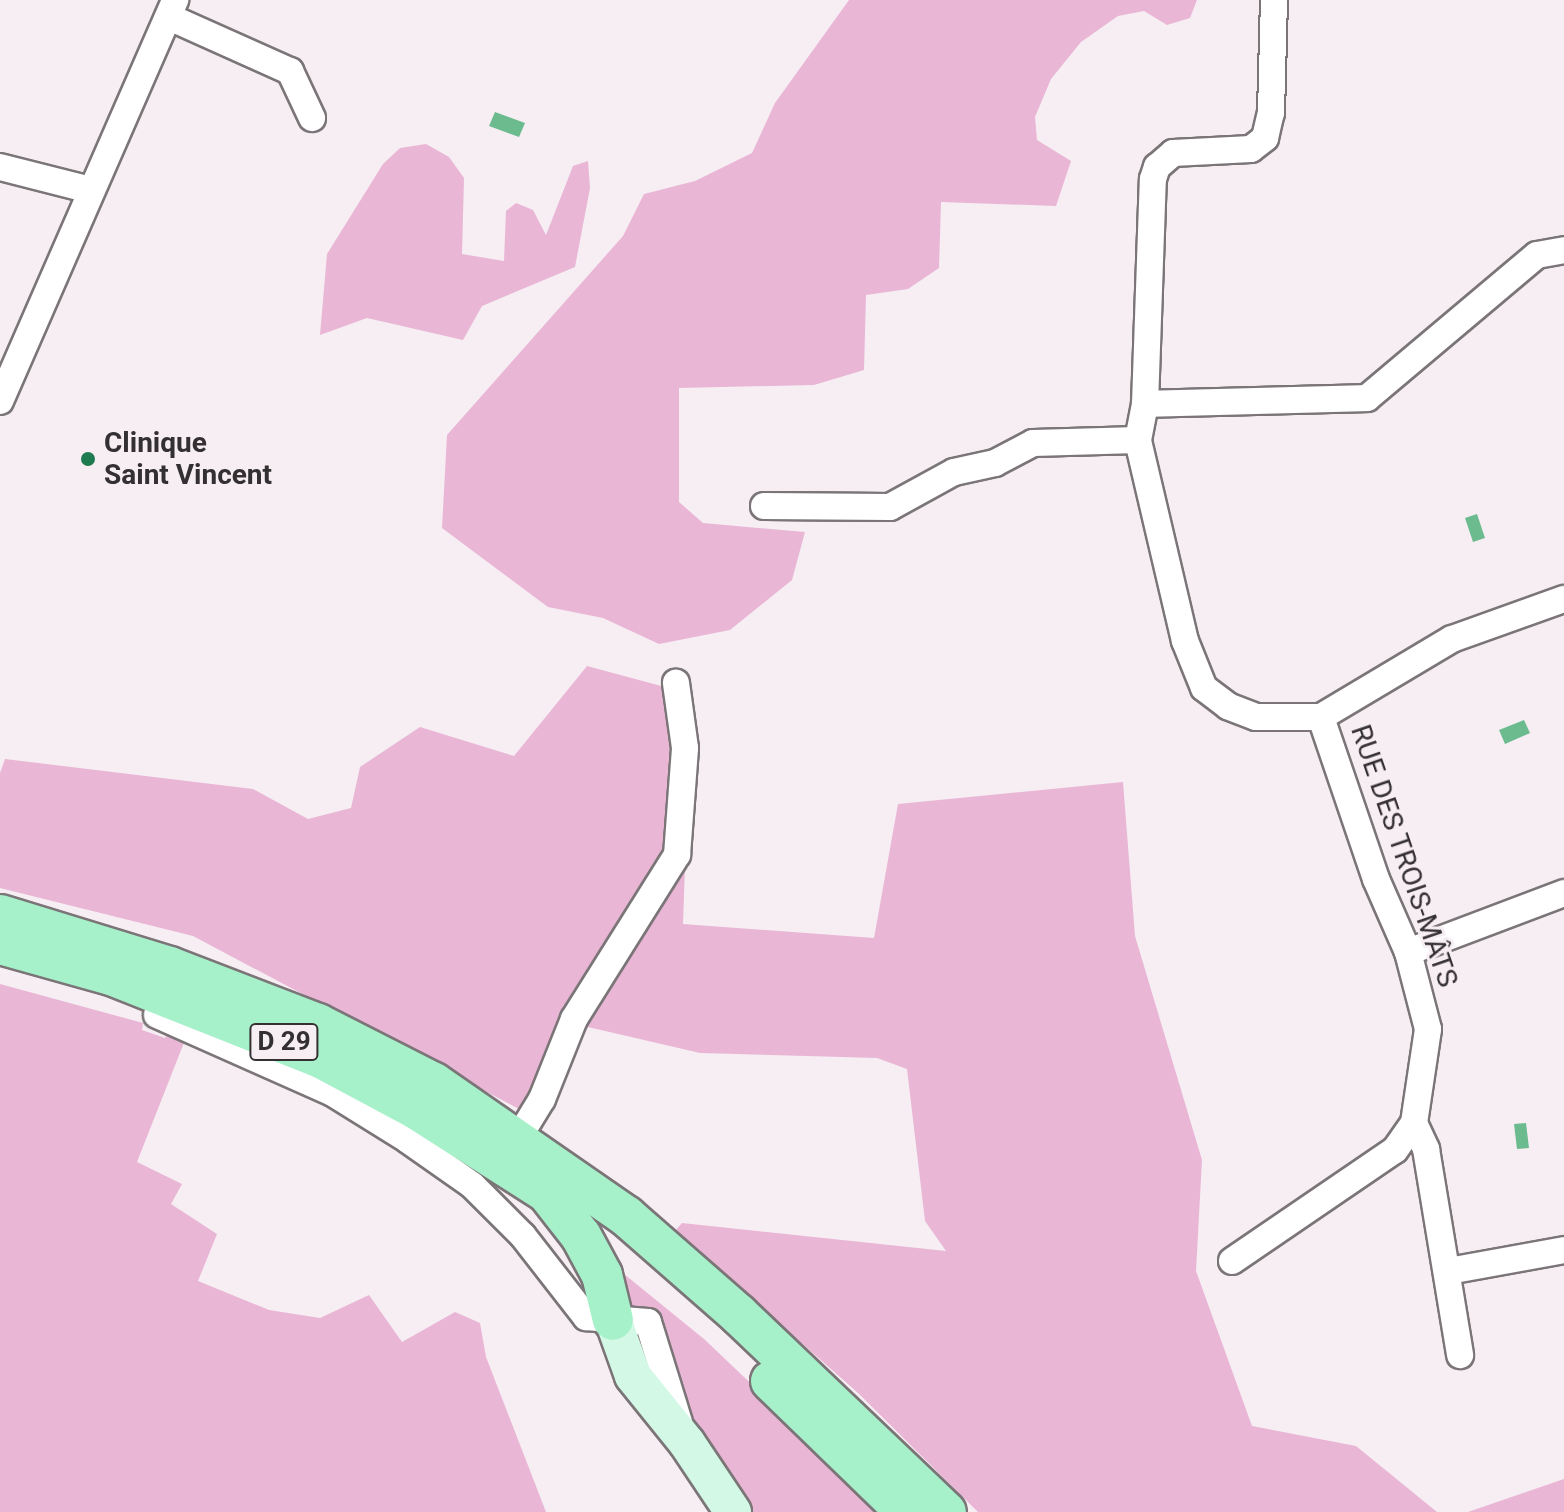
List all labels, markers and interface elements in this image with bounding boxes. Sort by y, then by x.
place label: Clinique Saint Vincent [104,426,272,492]
marker: Clinique Saint Vincent [79,450,97,468]
street label: RUE DES TROIS-MÂTS [1343,720,1465,992]
road number: D 29 [248,1020,320,1064]

